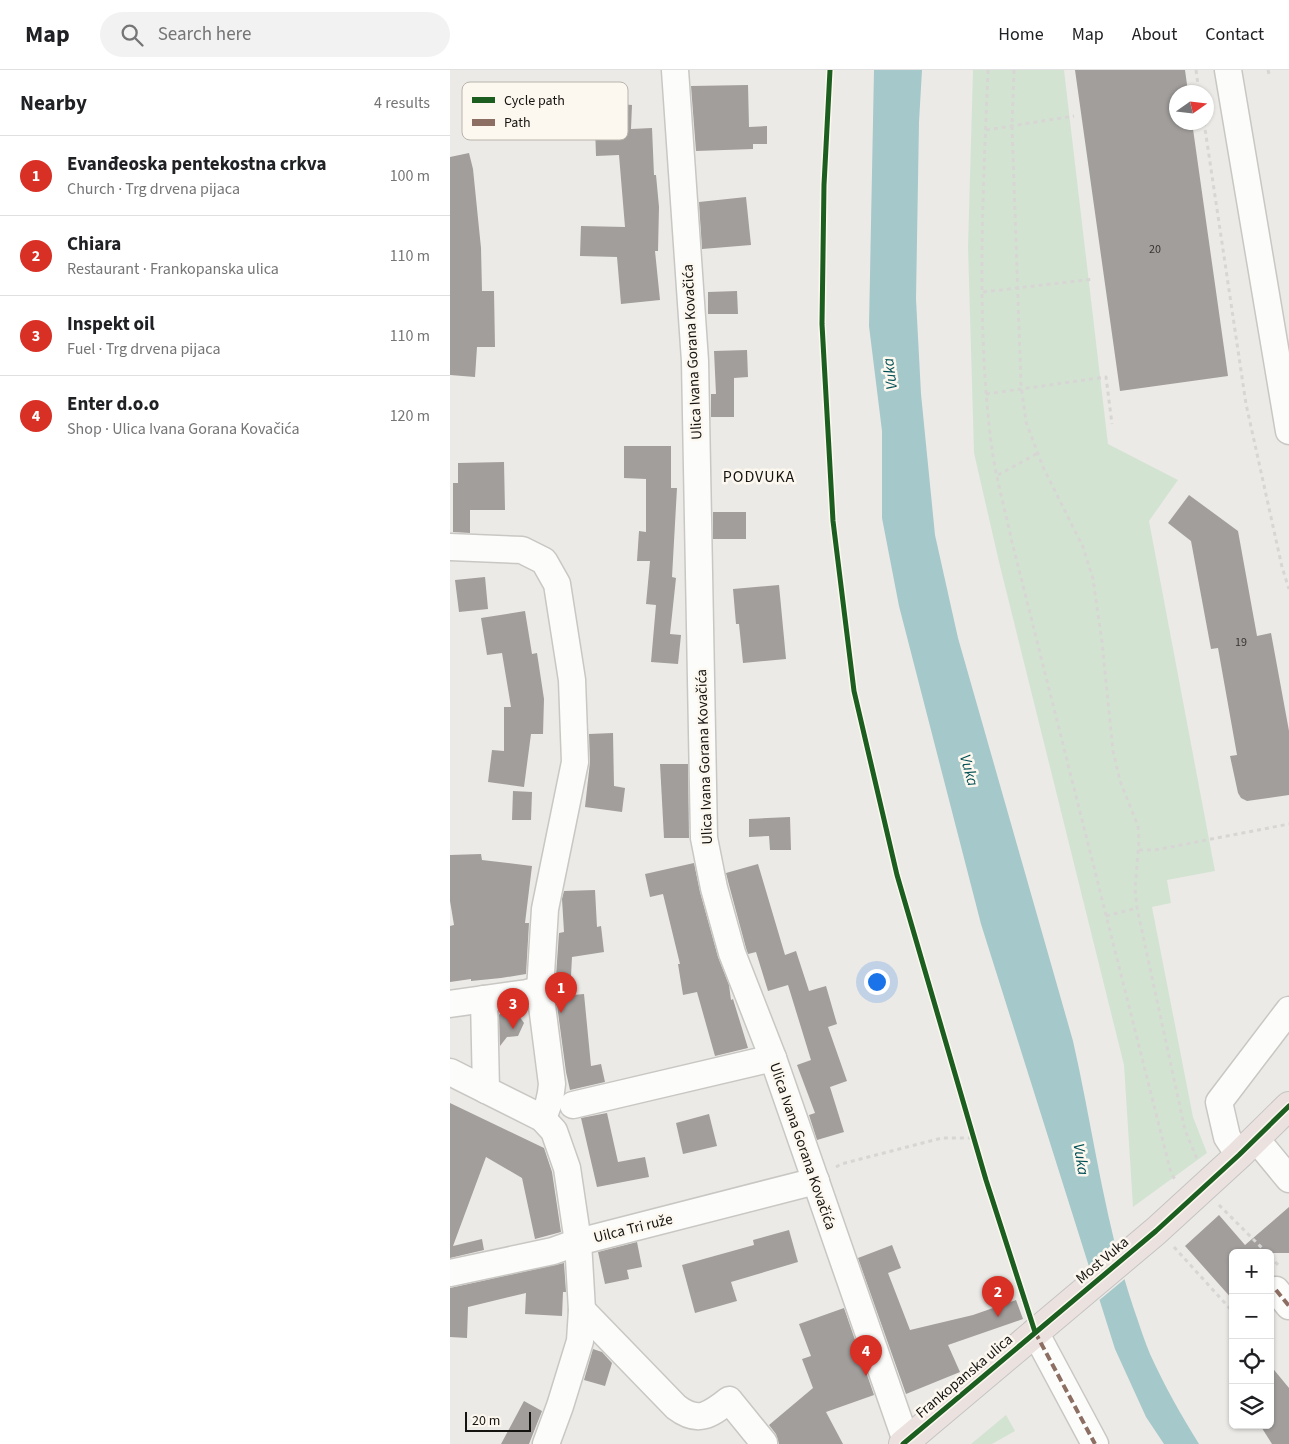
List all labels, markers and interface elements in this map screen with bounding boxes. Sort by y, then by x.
search box [100,12,450,57]
text: Map [25,17,70,52]
icon: search [118,21,146,49]
text: Search here [158,21,251,48]
text: Home [998,22,1044,47]
text: Map [1072,22,1104,47]
text: About [1132,22,1177,47]
text: Contact [1205,22,1264,47]
legend [462,82,628,140]
north arrow [1169,85,1214,130]
text: Nearby [20,88,87,118]
text: Cycle path [504,91,565,111]
text: 4 results [374,92,430,114]
text: Path [504,113,531,133]
text: Evanđeoska pentekostna crkva [67,151,326,178]
text: 1 [32,165,40,187]
text: 100 m [390,165,430,187]
text: Church · Trg drvena pijaca [67,178,240,200]
text: Chiara [67,231,121,258]
house number: 20 [1149,241,1161,258]
text: 2 [32,245,40,267]
text: 110 m [390,245,430,267]
text: Restaurant · Frankopanska ulica [67,258,279,280]
street label: Ulica Ivana Gorana Kovačića [677,264,708,440]
text: Inspekt oil [67,311,155,338]
text: 3 [32,325,40,347]
text: 110 m [390,325,430,347]
text: Fuel · Trg drvena pijaca [67,338,220,360]
water label: Vuka [877,356,903,391]
text: Enter d.o.o [67,391,159,418]
text: 4 [32,405,40,427]
text: 120 m [390,405,430,427]
text: Shop · Ulica Ivana Gorana Kovačića [67,418,300,440]
district label: PODVUKA [723,466,795,488]
house number: 19 [1235,634,1247,651]
street label: Ulica Ivana Gorana Kovačića [691,669,718,845]
water label: Vuka [954,752,984,789]
your location [864,969,890,995]
pin: 1 [545,972,577,1013]
pin: 3 [497,988,529,1029]
street label: Ulica Ivana Gorana Kovačića [764,1060,841,1233]
water label: Vuka [1068,1142,1094,1177]
street label: Uilca Tri ruže [591,1209,675,1248]
street label: Most Vuka [1071,1232,1133,1289]
map controls [1229,1249,1274,1429]
button: + [1229,1249,1274,1294]
pin: 2 [982,1276,1014,1317]
button: − [1229,1294,1274,1339]
street label: Frankopanska ulica [911,1329,1017,1423]
pin: 4 [850,1335,882,1376]
button: locate [1229,1339,1274,1384]
button: layers [1229,1384,1274,1429]
scale bar [465,1409,531,1432]
text: 20 m [472,1411,500,1431]

